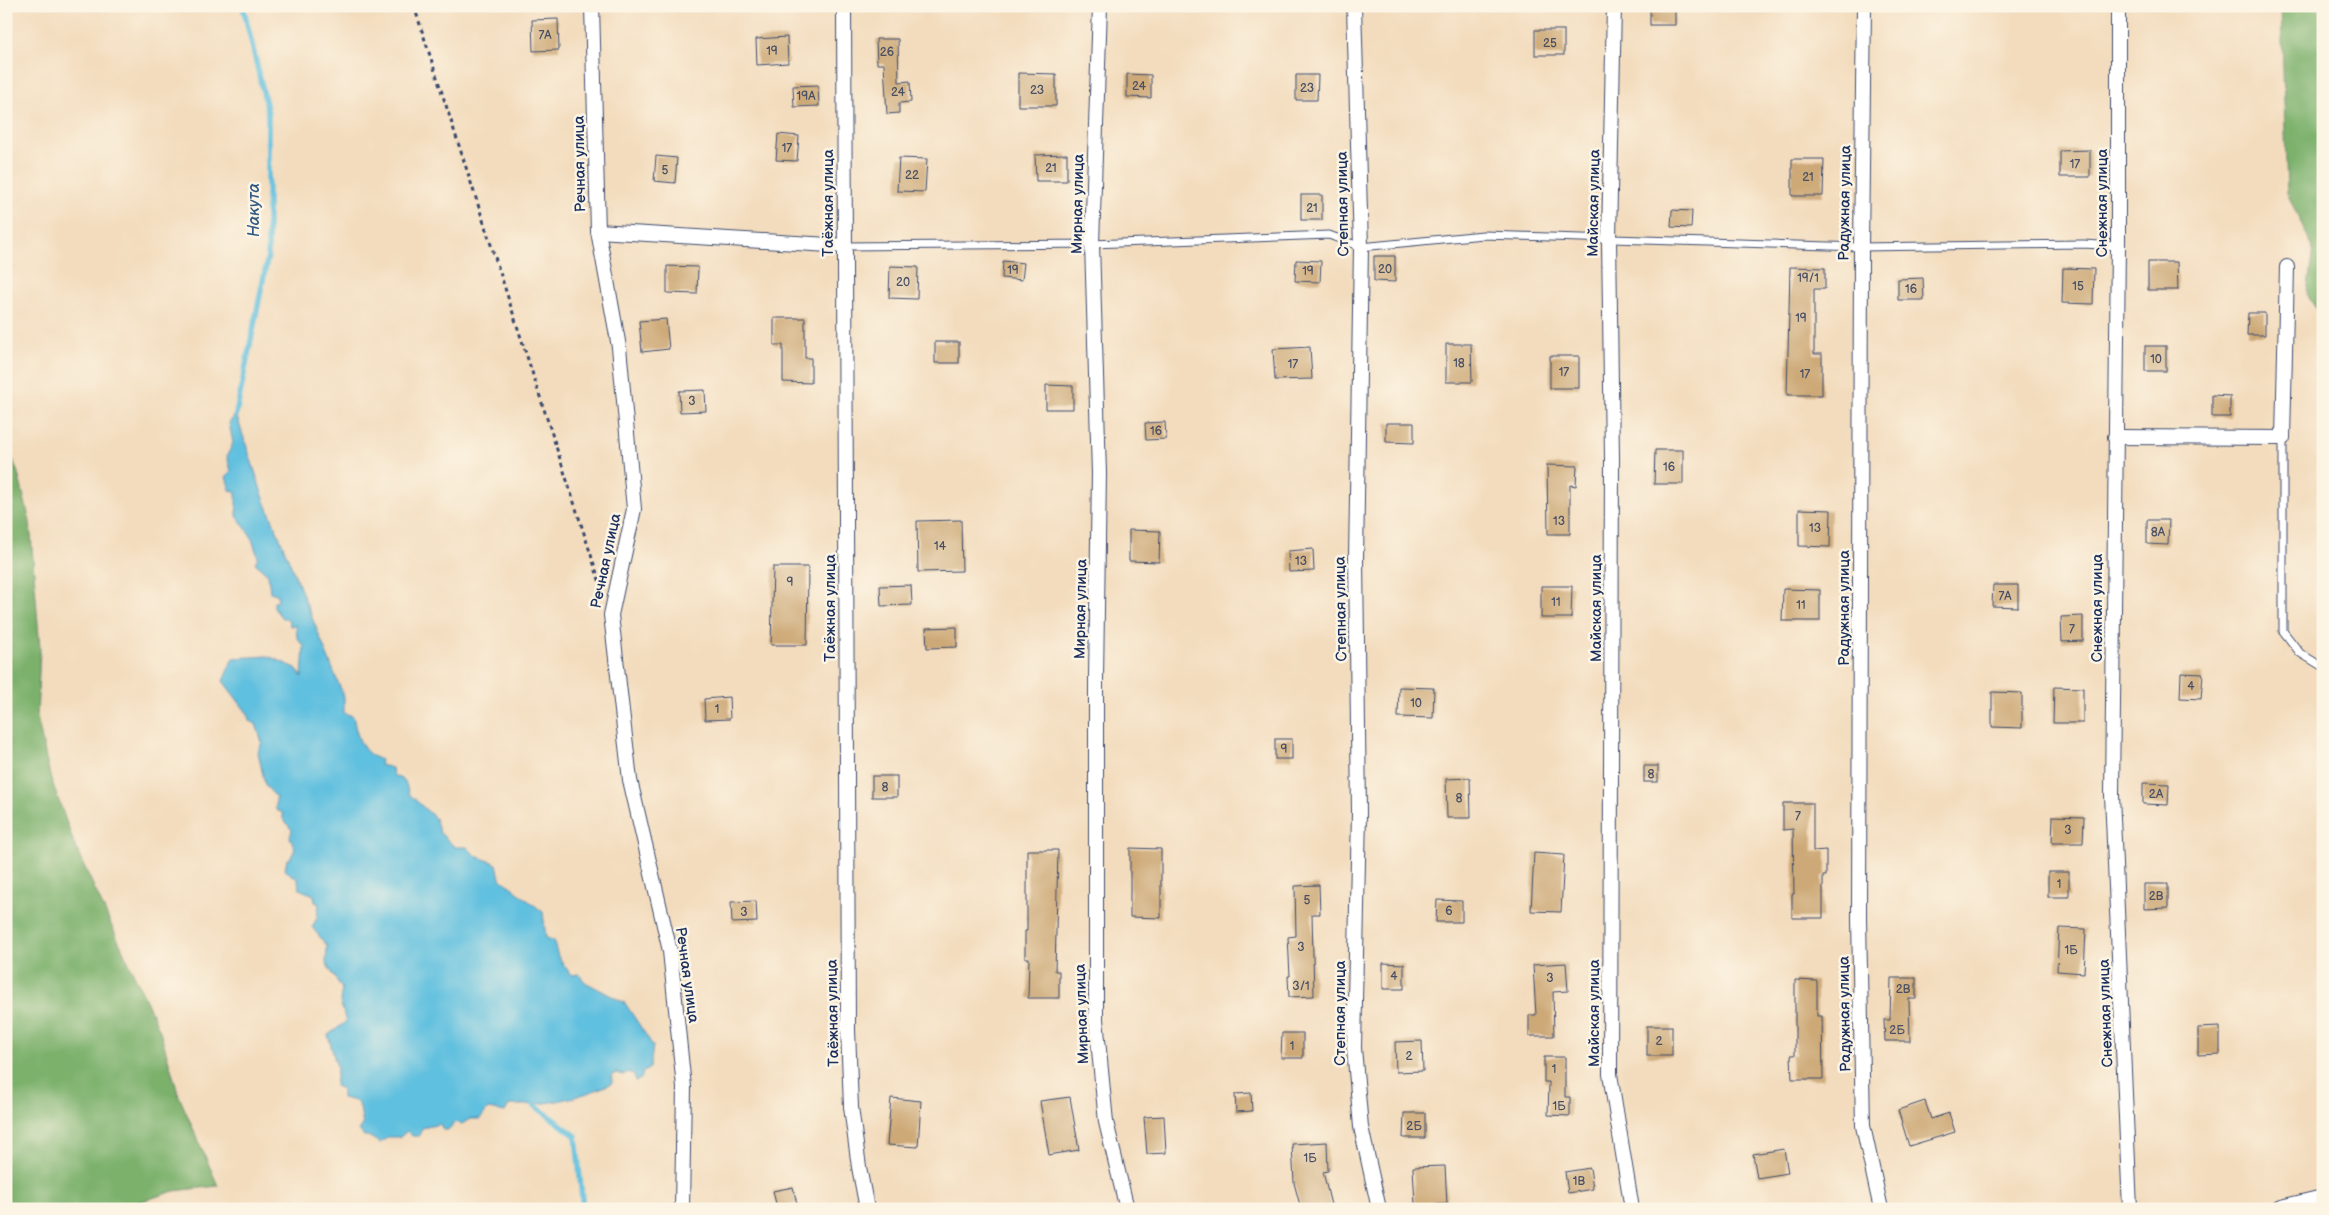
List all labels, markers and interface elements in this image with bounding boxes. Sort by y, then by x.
house number: 7А [538,28,552,43]
house number: 25 [1543,36,1557,51]
house number: 19 [766,44,778,59]
house number: 26 [880,45,894,60]
house number: 24 [1132,79,1147,94]
house number: 23 [1300,81,1314,96]
house number: 23 [1030,83,1044,98]
house number: 24 [891,85,906,100]
house number: 19А [797,89,816,104]
street label: Речная улица [570,115,590,213]
house number: 17 [782,141,792,156]
street label: Радужная улица [1834,145,1856,261]
street label: Таёжная улица [819,149,838,257]
street label: Майская улица [1584,149,1604,257]
street label: Снежная улица [2093,149,2112,257]
street label: Степная улица [1333,151,1353,257]
street label: Мирная улица [1068,153,1088,254]
house number: 17 [2070,157,2080,172]
house number: 21 [1045,161,1057,176]
house number: 5 [662,163,669,178]
house number: 22 [905,168,919,183]
house number: 21 [1802,170,1814,185]
water label: Накута [245,183,264,237]
house number: 21 [1306,201,1318,216]
house number: 20 [1378,262,1392,277]
house number: 19 [1007,263,1019,278]
house number: 19 [1302,264,1314,279]
house number: 19/1 [1797,271,1819,286]
house number: 20 [896,275,910,290]
house number: 15 [2072,279,2084,294]
house number: 16 [1905,282,1917,297]
house number: 19 [1795,311,1807,326]
house number: 10 [2150,352,2162,367]
house number: 18 [1453,356,1465,371]
house number: 17 [1288,357,1298,372]
house number: 17 [1559,365,1569,380]
house number: 17 [1800,367,1810,382]
house number: 3 [688,394,696,409]
house number: 16 [1150,424,1162,439]
house number: 16 [1663,460,1675,475]
street label: Речная улица [587,512,625,610]
house number: 13 [1553,514,1565,529]
house number: 13 [1809,521,1821,536]
house number: 8А [2151,525,2166,540]
house number: 14 [934,539,947,554]
street label: Радужная улица [1835,550,1854,666]
street label: Таёжная улица [821,554,840,662]
house number: 13 [1295,554,1307,569]
street label: Майская улица [1587,554,1606,662]
street label: Снежная улица [2088,554,2107,662]
street label: Степная улица [1331,556,1351,662]
street label: Мирная улица [1071,558,1091,659]
house number: 9 [787,575,794,590]
house number: 7А [1998,589,2012,604]
house number: 11 [1551,595,1561,610]
house number: 11 [1796,598,1806,613]
house number: 7 [2069,622,2075,637]
house number: 4 [2187,679,2195,694]
house number: 10 [1410,696,1422,711]
house number: 1 [715,702,719,717]
house number: 9 [1281,742,1288,757]
house number: 8 [1648,767,1655,782]
house number: 8 [882,780,889,795]
house number: 2А [2149,787,2164,802]
house number: 8 [1456,791,1463,806]
house number: 7 [1795,809,1801,824]
house number: 3 [2064,823,2072,838]
house number: 1 [2057,877,2061,892]
house number: 2В [2149,889,2164,904]
house number: 5 [1304,893,1311,908]
house number: 6 [1445,904,1453,919]
house number: 3 [740,905,748,920]
street label: Речная улица [671,926,703,1024]
house number: 3 [1297,940,1305,955]
house number: 1Б [2065,943,2078,958]
street label: Радужная улица [1834,956,1856,1072]
street label: Снежная улица [2095,958,2117,1068]
street label: Таёжная улица [823,959,843,1067]
street label: Майская улица [1585,959,1604,1067]
street label: Степная улица [1331,960,1350,1066]
street label: Мирная улица [1071,963,1093,1065]
house number: 4 [1390,969,1398,984]
house number: 3 [1546,971,1554,986]
house number: 3/1 [1292,979,1310,994]
house number: 2В [1896,982,1911,997]
house number: 2Б [1889,1023,1905,1038]
house number: 2 [1655,1034,1663,1049]
house number: 1 [1290,1039,1294,1054]
house number: 2 [1405,1049,1413,1064]
house number: 1 [1552,1062,1556,1077]
house number: 1Б [1553,1099,1566,1114]
house number: 2Б [1406,1119,1422,1134]
house number: 1Б [1304,1151,1317,1166]
house number: 1В [1573,1174,1586,1189]

